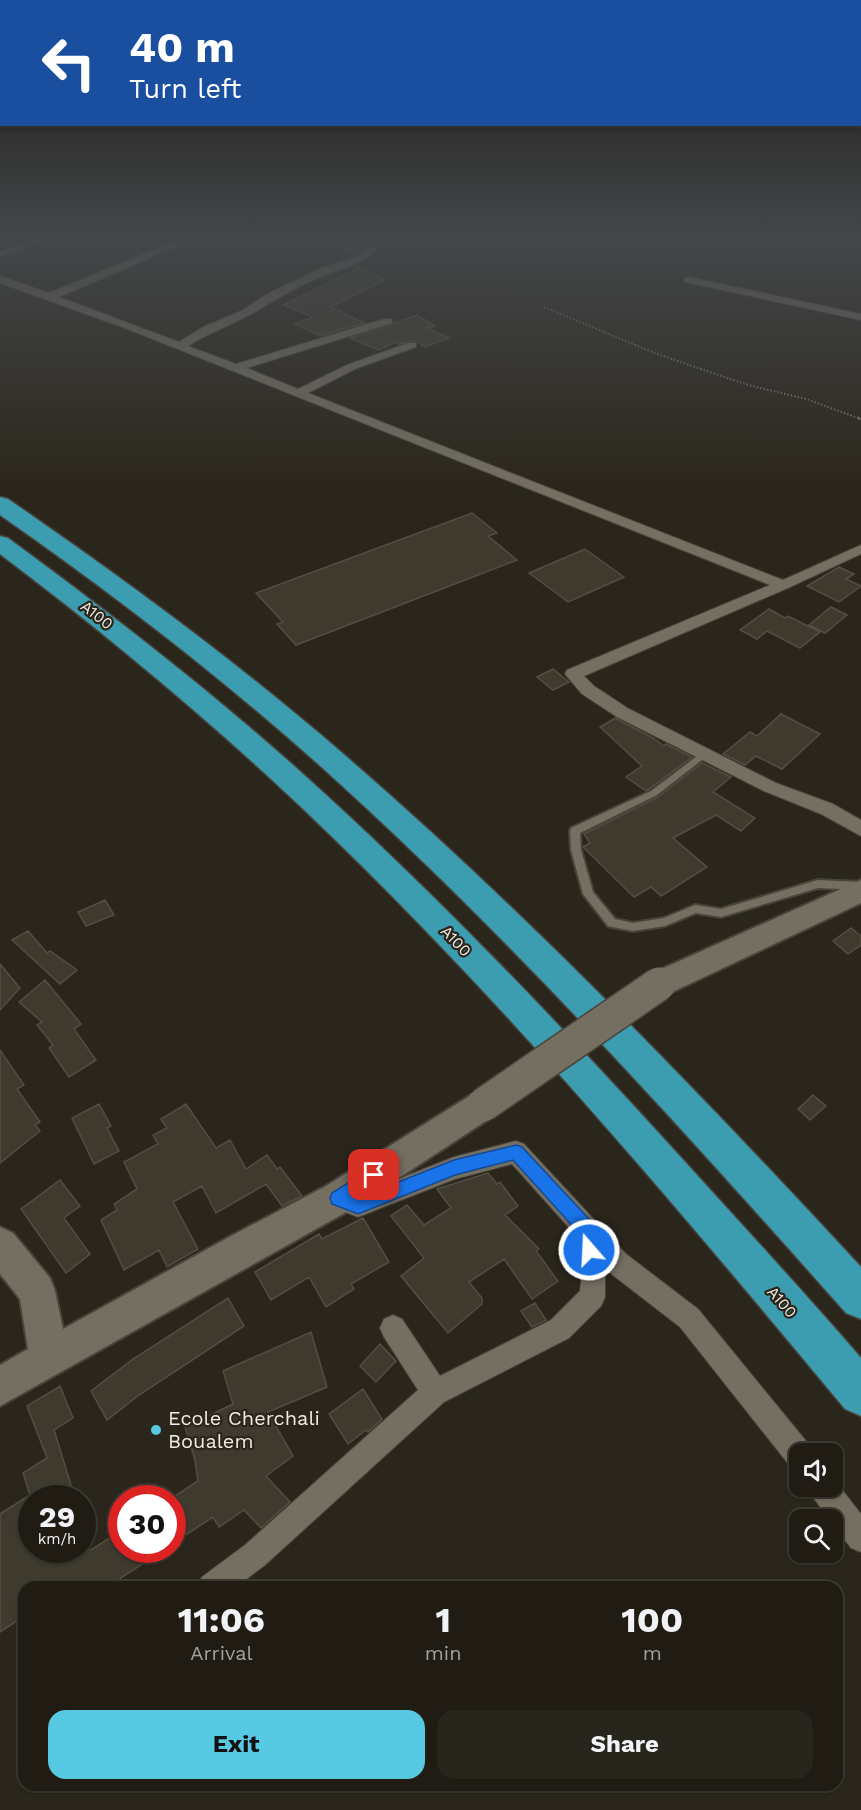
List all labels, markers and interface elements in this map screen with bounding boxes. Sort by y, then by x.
text: 40 m [129,23,235,72]
icon: left [30,24,108,102]
text: Turn left [129,73,241,105]
street label: A100 [77,597,117,633]
street label: A100 [437,922,475,960]
pin [348,1149,399,1200]
icon: arrive [357,1158,390,1191]
position arrow [557,1218,621,1282]
street label: A100 [763,1282,801,1322]
place label: Ecole Cherchali Boualem [168,1406,320,1453]
marker: Ecole Cherchali Boualem [149,1423,163,1437]
map controls [789,1443,843,1563]
button: sound [789,1443,843,1497]
speed limit sign: 30 [108,1485,186,1563]
text: 29 [39,1499,75,1534]
button: search [789,1509,843,1563]
text: km/h [38,1530,76,1548]
text: 11:06 [178,1599,265,1641]
text: 1 [435,1599,451,1641]
text: 100 [621,1599,683,1641]
text: Arrival [190,1641,253,1665]
text: min [425,1641,462,1665]
text: m [643,1641,662,1665]
button: Exit [48,1710,425,1779]
button: Share [437,1710,813,1779]

